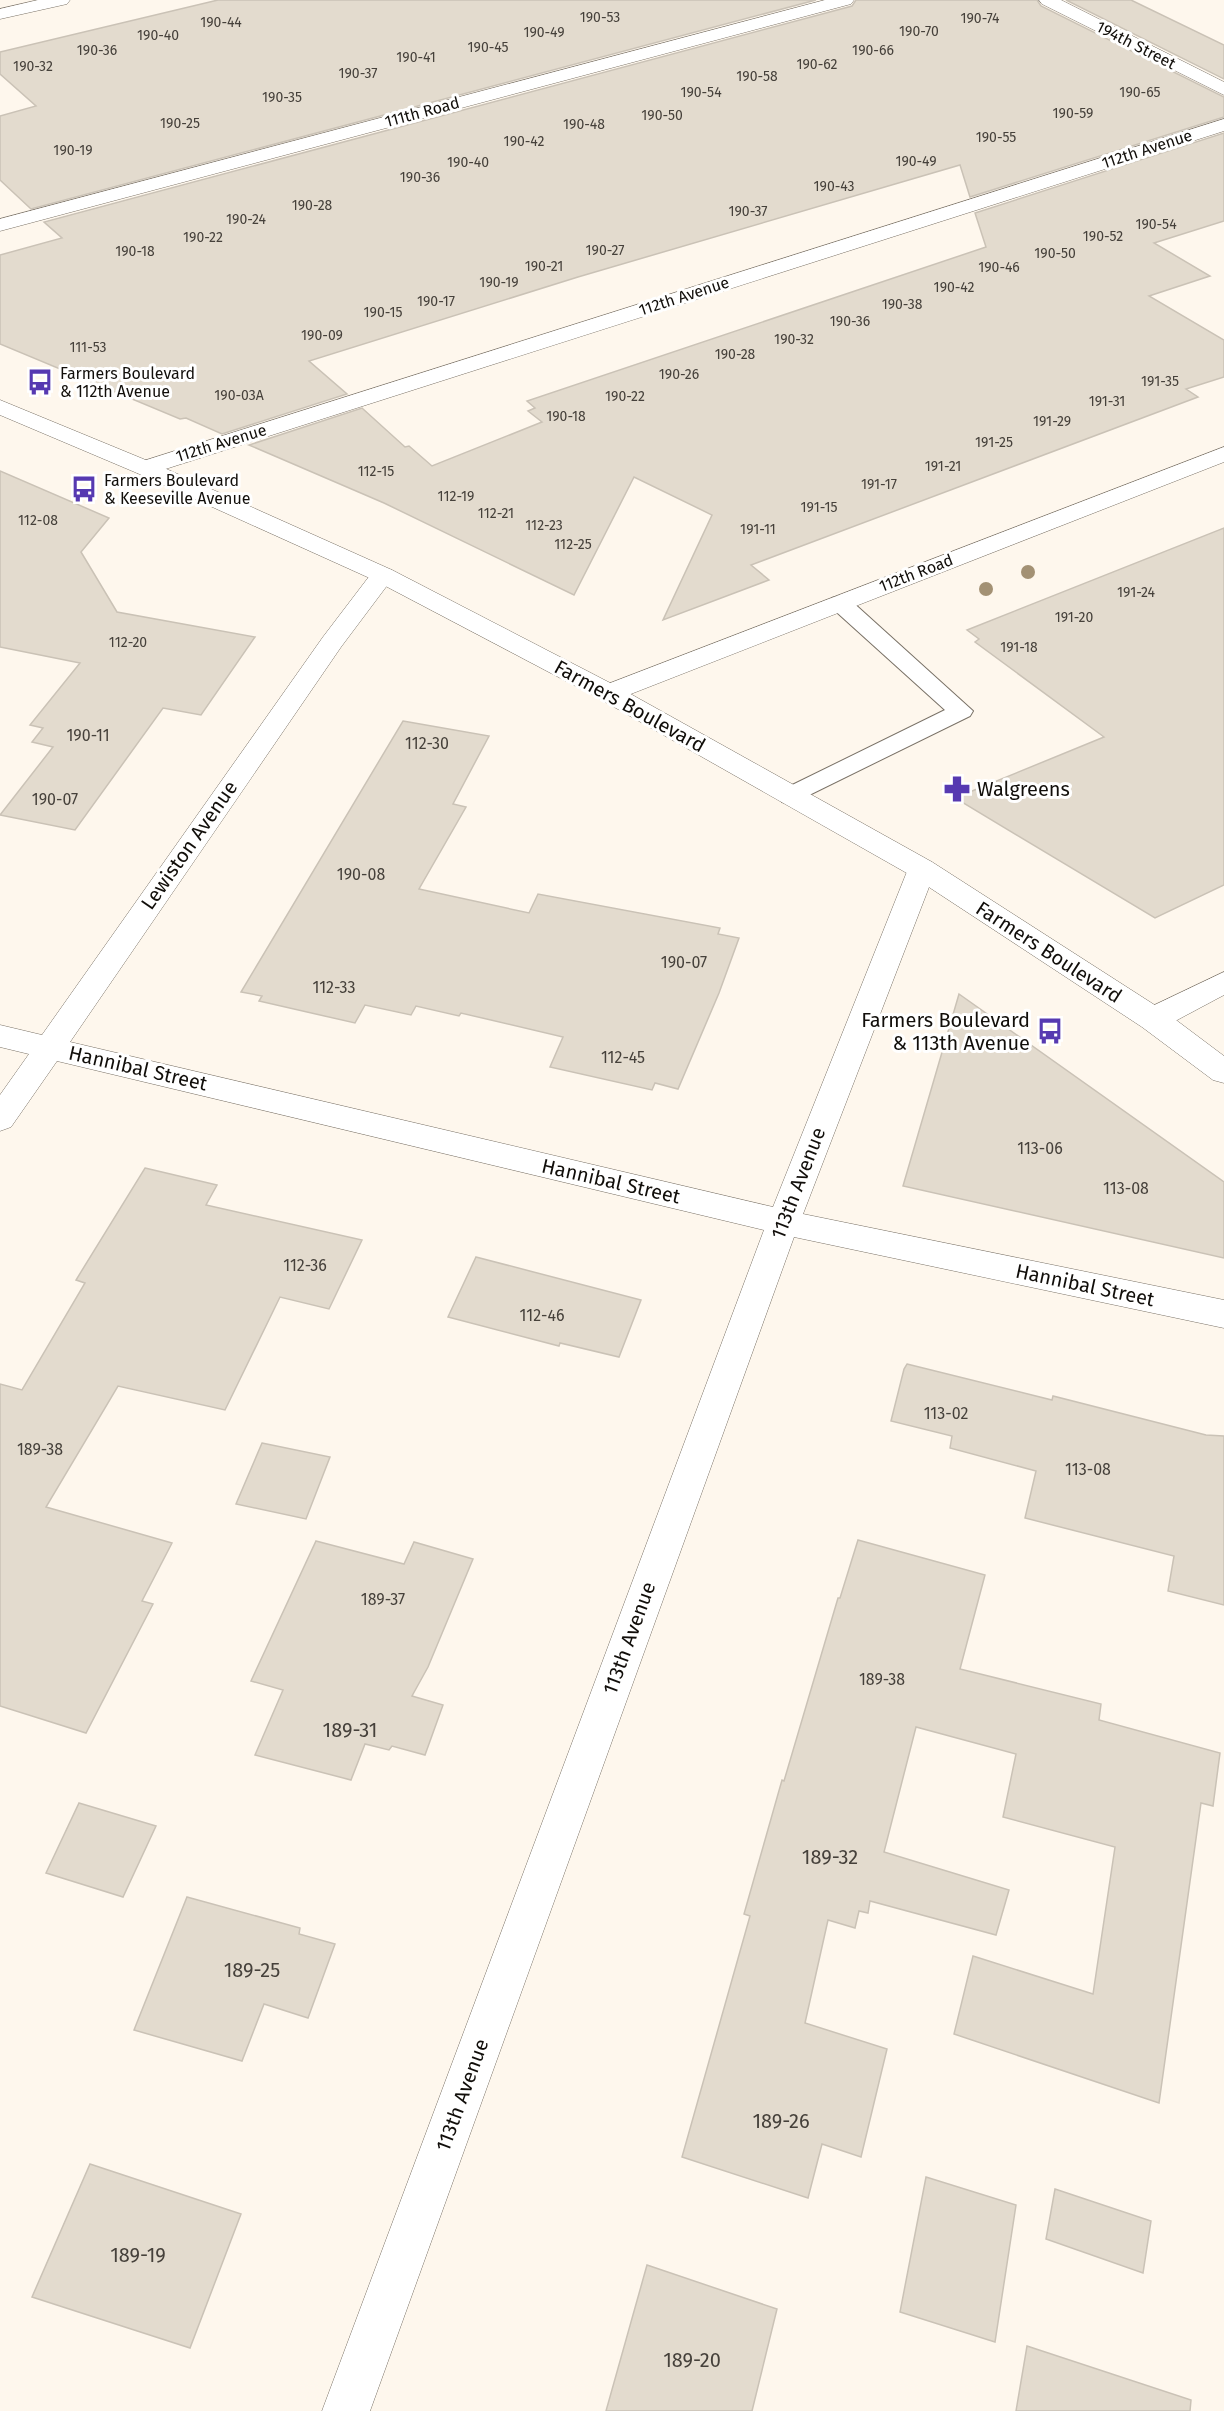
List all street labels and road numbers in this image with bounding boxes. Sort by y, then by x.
street label: 194th Street [1093,17,1179,73]
street label: 111th Road [383,93,461,131]
street label: 112th Avenue [1099,125,1195,173]
street label: 112th Avenue [636,272,732,320]
street label: 112th Avenue [173,420,269,466]
street label: 112th Road [876,550,956,596]
street label: Farmers Boulevard [550,655,710,757]
street label: Lewiston Avenue [136,776,242,914]
street label: Farmers Boulevard [972,896,1126,1008]
street label: Hannibal Street [66,1040,210,1096]
street label: 113th Avenue [766,1124,830,1242]
street label: Hannibal Street [539,1153,683,1209]
street label: Hannibal Street [1013,1259,1157,1312]
street label: 113th Avenue [598,1579,660,1697]
street label: 113th Avenue [431,2036,493,2154]

